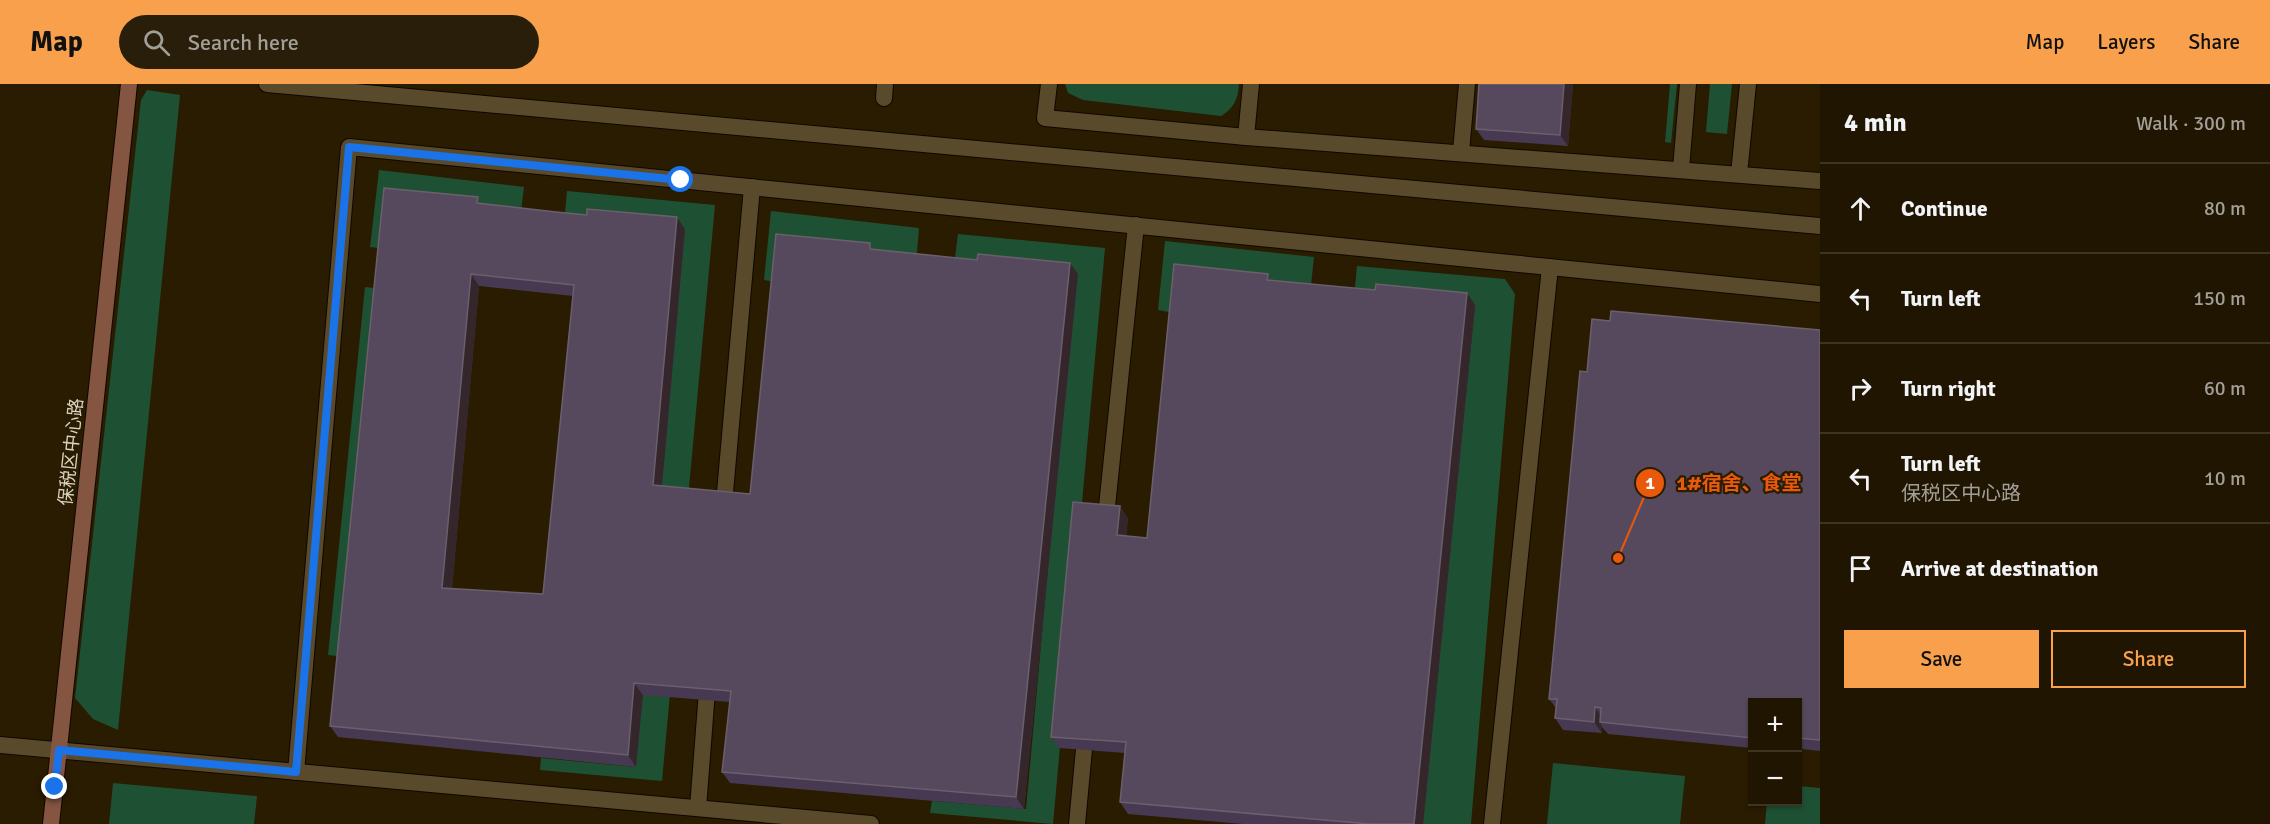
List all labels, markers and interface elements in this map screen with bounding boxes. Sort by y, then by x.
search box [119,15,539,69]
text: Map [30,25,83,59]
icon: search [140,26,173,59]
text: Search here [188,29,299,56]
text: Map [2026,29,2064,55]
text: Layers [2097,29,2155,55]
text: Share [2188,29,2240,55]
text: 4 min [1844,107,1907,139]
text: Walk · 300 m [2136,111,2246,136]
route start [667,166,693,192]
icon: ahead [1844,192,1877,225]
text: Continue [1901,195,1988,222]
text: 80 m [2204,196,2246,221]
icon: left [1844,282,1877,315]
text: Turn left [1901,285,1981,312]
text: 150 m [2193,286,2246,311]
icon: right [1844,372,1877,405]
text: Turn right [1901,375,1996,402]
text: 60 m [2204,376,2246,401]
street label: 保税区中心路 [54,397,88,507]
text: Turn left [1901,450,1981,477]
icon: left [1844,462,1877,495]
callout: 1#宿舍、食堂 [1635,464,1814,502]
text: 10 m [2204,466,2246,491]
text: 1#宿舍、食堂 [1676,471,1802,496]
text: 1 [1645,472,1655,494]
text: 保税区中心路 [1901,481,2021,506]
icon: arrive [1844,552,1877,585]
text: Arrive at destination [1901,555,2098,582]
button: Save [1844,630,2039,688]
button: Share [2051,630,2246,688]
map controls [1748,698,1802,806]
button: + [1748,698,1802,752]
button: − [1748,752,1802,806]
route end [41,773,67,799]

